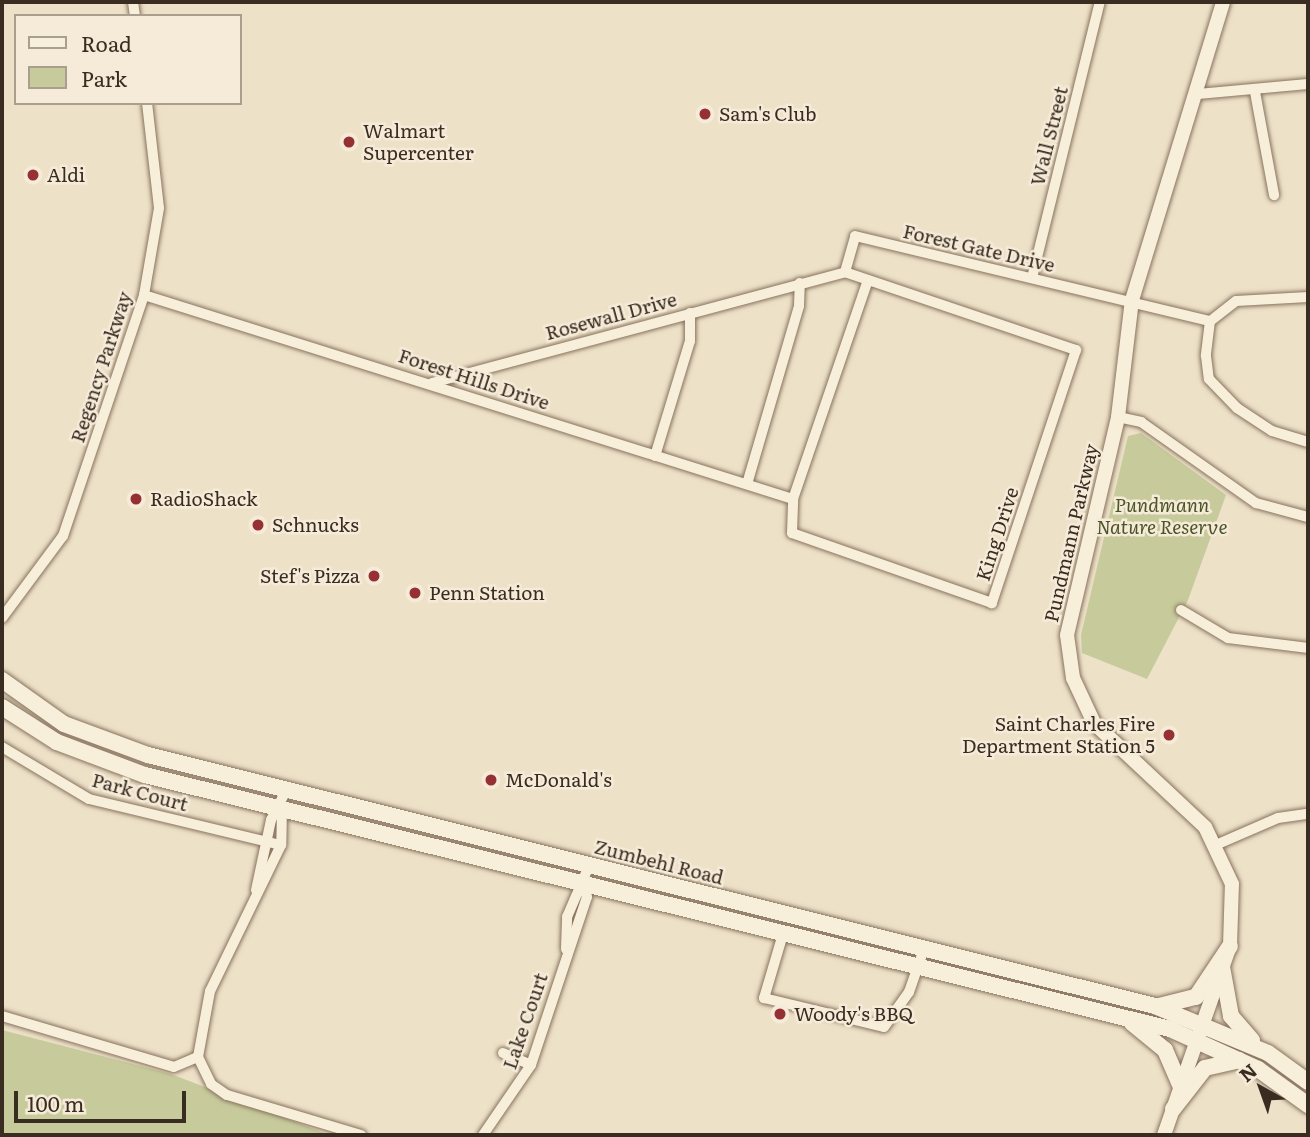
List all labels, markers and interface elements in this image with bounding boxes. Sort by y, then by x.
legend [14,14,242,105]
text: Road [81,27,132,58]
text: Park [81,62,127,93]
street label: Wall Street [1026,84,1072,188]
place label: Sam's Club [719,103,817,125]
marker: Sam's Club [697,106,713,122]
place label: Walmart Supercenter [363,120,474,164]
marker: Walmart Supercenter [341,134,357,150]
place label: Aldi [47,164,85,186]
marker: Aldi [25,167,41,183]
street label: Forest Gate Drive [901,219,1057,277]
street label: Rosewall Drive [543,287,679,345]
street label: Regency Parkway [66,289,136,445]
street label: Forest Hills Drive [396,344,552,414]
street label: Pundmann Parkway [1039,442,1103,624]
street label: King Drive [971,484,1023,584]
place label: RadioShack [150,488,258,510]
marker: RadioShack [128,491,144,507]
park label: Pundmann Nature Reserve [1096,494,1228,538]
place label: Schnucks [272,514,359,536]
marker: Schnucks [250,517,266,533]
place label: Stef's Pizza [260,565,360,587]
marker: Stef's Pizza [366,568,382,584]
place label: Penn Station [429,582,545,604]
marker: Penn Station [407,585,423,601]
place label: Saint Charles Fire Department Station 5 [962,713,1155,757]
marker: Saint Charles Fire Department Station 5 [1161,727,1177,743]
street label: Park Court [89,768,191,816]
place label: McDonald's [505,769,612,791]
marker: McDonald's [483,772,499,788]
street label: Zumbehl Road [592,835,726,889]
street label: Lake Court [498,970,552,1072]
place label: Woody's BBQ [794,1003,913,1025]
marker: Woody's BBQ [772,1006,788,1022]
north arrow [1226,1053,1296,1123]
text: N [1232,1056,1263,1088]
scale bar [18,1078,189,1122]
text: 100 m [27,1087,84,1118]

